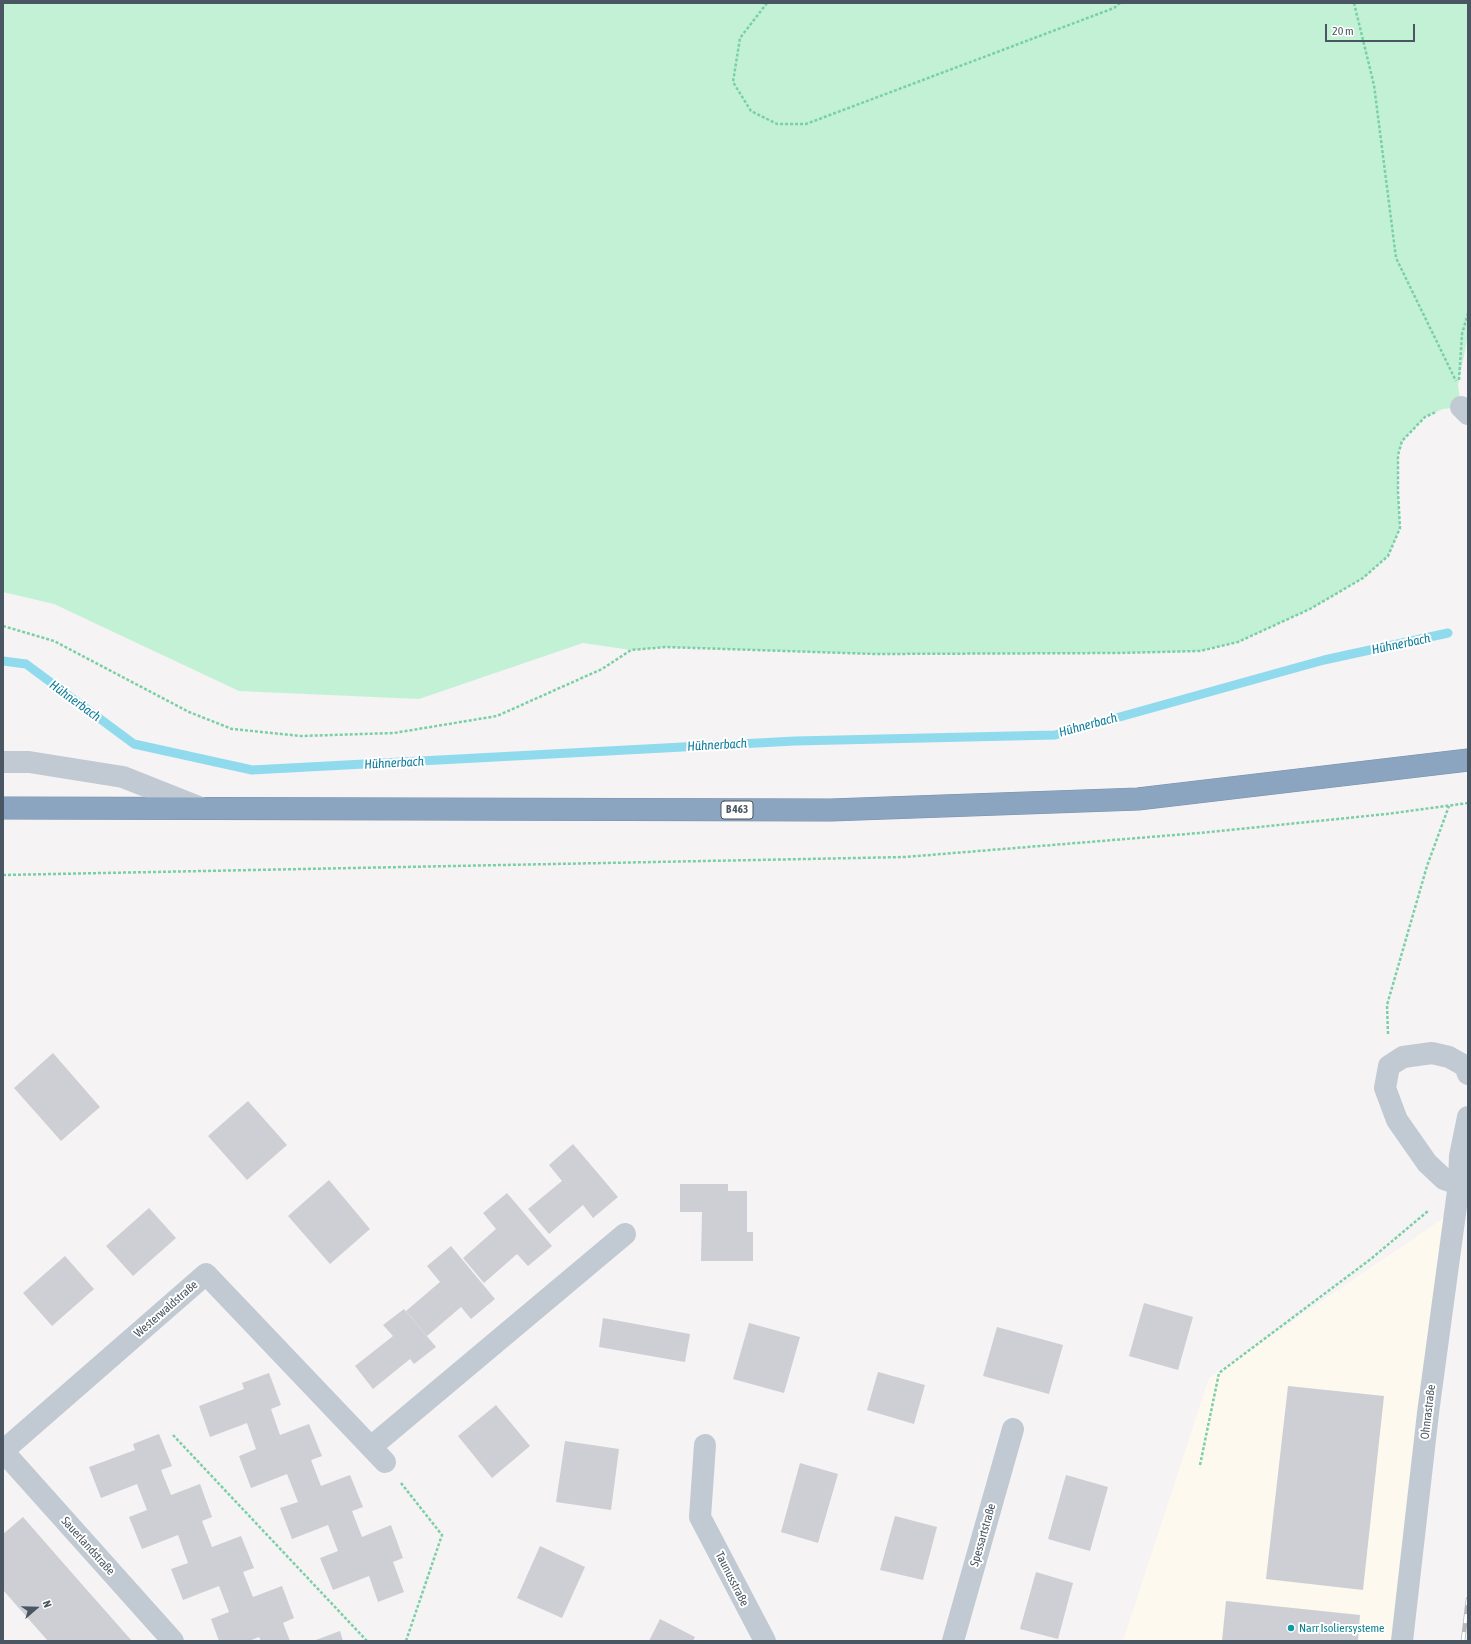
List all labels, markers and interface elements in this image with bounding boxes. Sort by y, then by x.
scale bar [1327,16,1417,42]
text: 20 m [1332,24,1354,38]
water label: Hühnerbach [1370,630,1432,658]
water label: Hühnerbach [46,677,104,725]
water label: Hühnerbach [1057,710,1119,740]
water label: Hühnerbach [687,736,747,754]
water label: Hühnerbach [364,754,424,772]
road number: B 463 [721,801,753,819]
street label: Westerwaldstraße [131,1278,201,1340]
street label: Ohnrastraße [1417,1384,1439,1440]
street label: Spessartstraße [967,1502,999,1568]
street label: Sauerlandstraße [58,1514,118,1578]
street label: Taunusstraße [712,1549,752,1609]
north arrow [16,1588,56,1628]
text: N [41,1599,54,1609]
place label: Narr Isoliersysteme [1299,1621,1385,1635]
marker: Narr Isoliersysteme [1286,1623,1296,1633]

